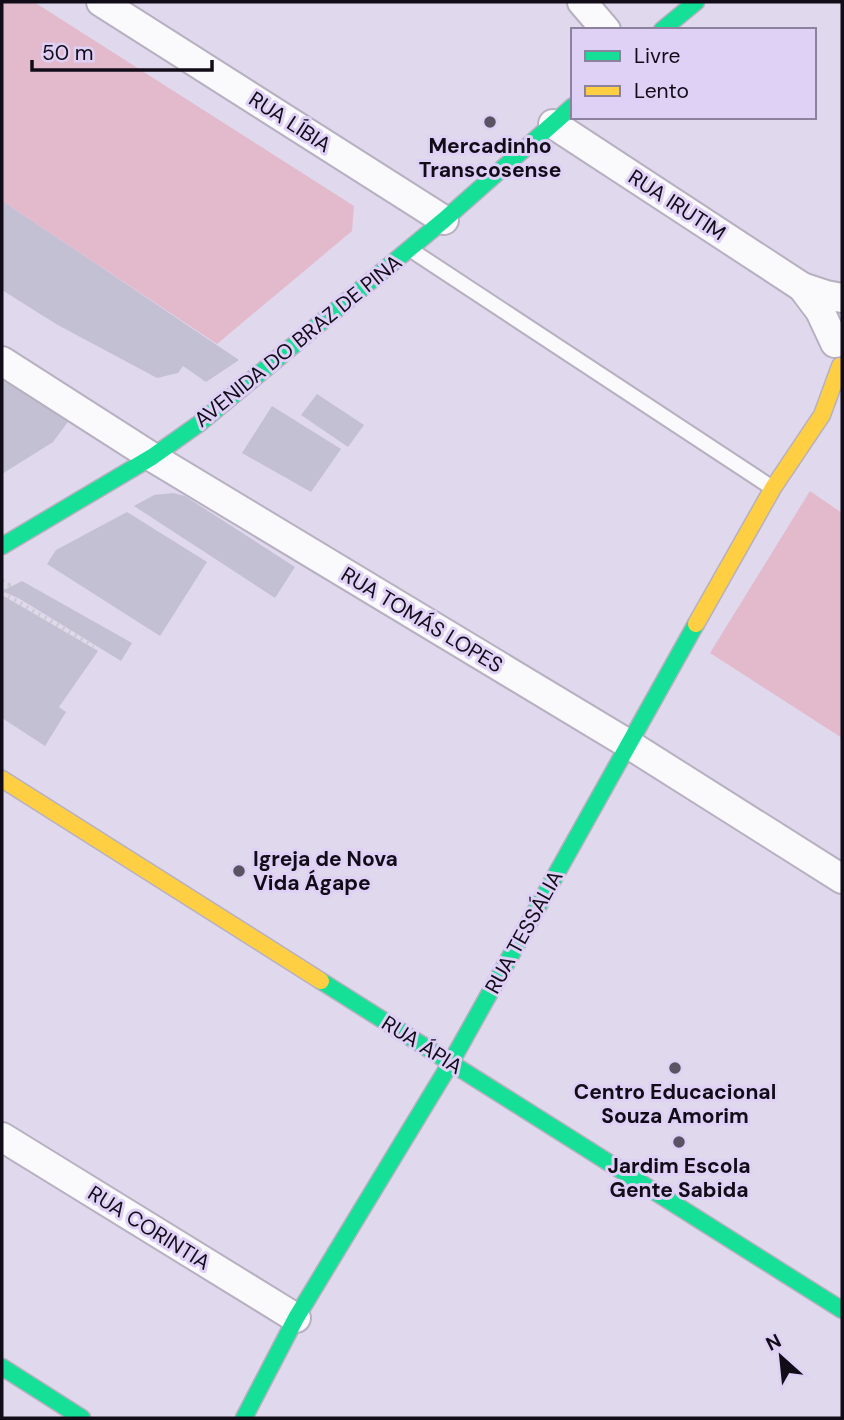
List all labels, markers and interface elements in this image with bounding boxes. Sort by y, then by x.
scale bar [32,28,212,72]
legend [571,28,816,119]
text: 50 m [42,39,93,67]
text: Livre [634,42,681,70]
text: Lento [634,77,689,105]
street label: RUA LÍBIA [244,85,337,159]
marker: Mercadinho Transcosense [482,114,498,130]
place label: Mercadinho Transcosense [419,132,561,184]
street label: RUA IRUTIM [623,163,731,247]
street label: AVENIDA DO BRAZ DE PINA [188,248,408,434]
street label: RUA TOMÁS LOPES [336,561,508,679]
place label: Igreja de Nova Vida Ágape [253,845,398,897]
marker: Igreja de Nova Vida Ágape [231,863,247,879]
street label: RUA TESSÁLIA [479,865,569,999]
street label: RUA ÁPIA [376,1009,468,1081]
marker: Centro Educacional Souza Amorim [667,1060,683,1076]
place label: Centro Educacional Souza Amorim [574,1078,776,1130]
marker: Jardim Escola Gente Sabida [671,1134,687,1150]
place label: Jardim Escola Gente Sabida [607,1152,751,1204]
street label: RUA CORINTIA [83,1179,215,1277]
north arrow [746,1322,816,1392]
text: N [762,1328,785,1357]

